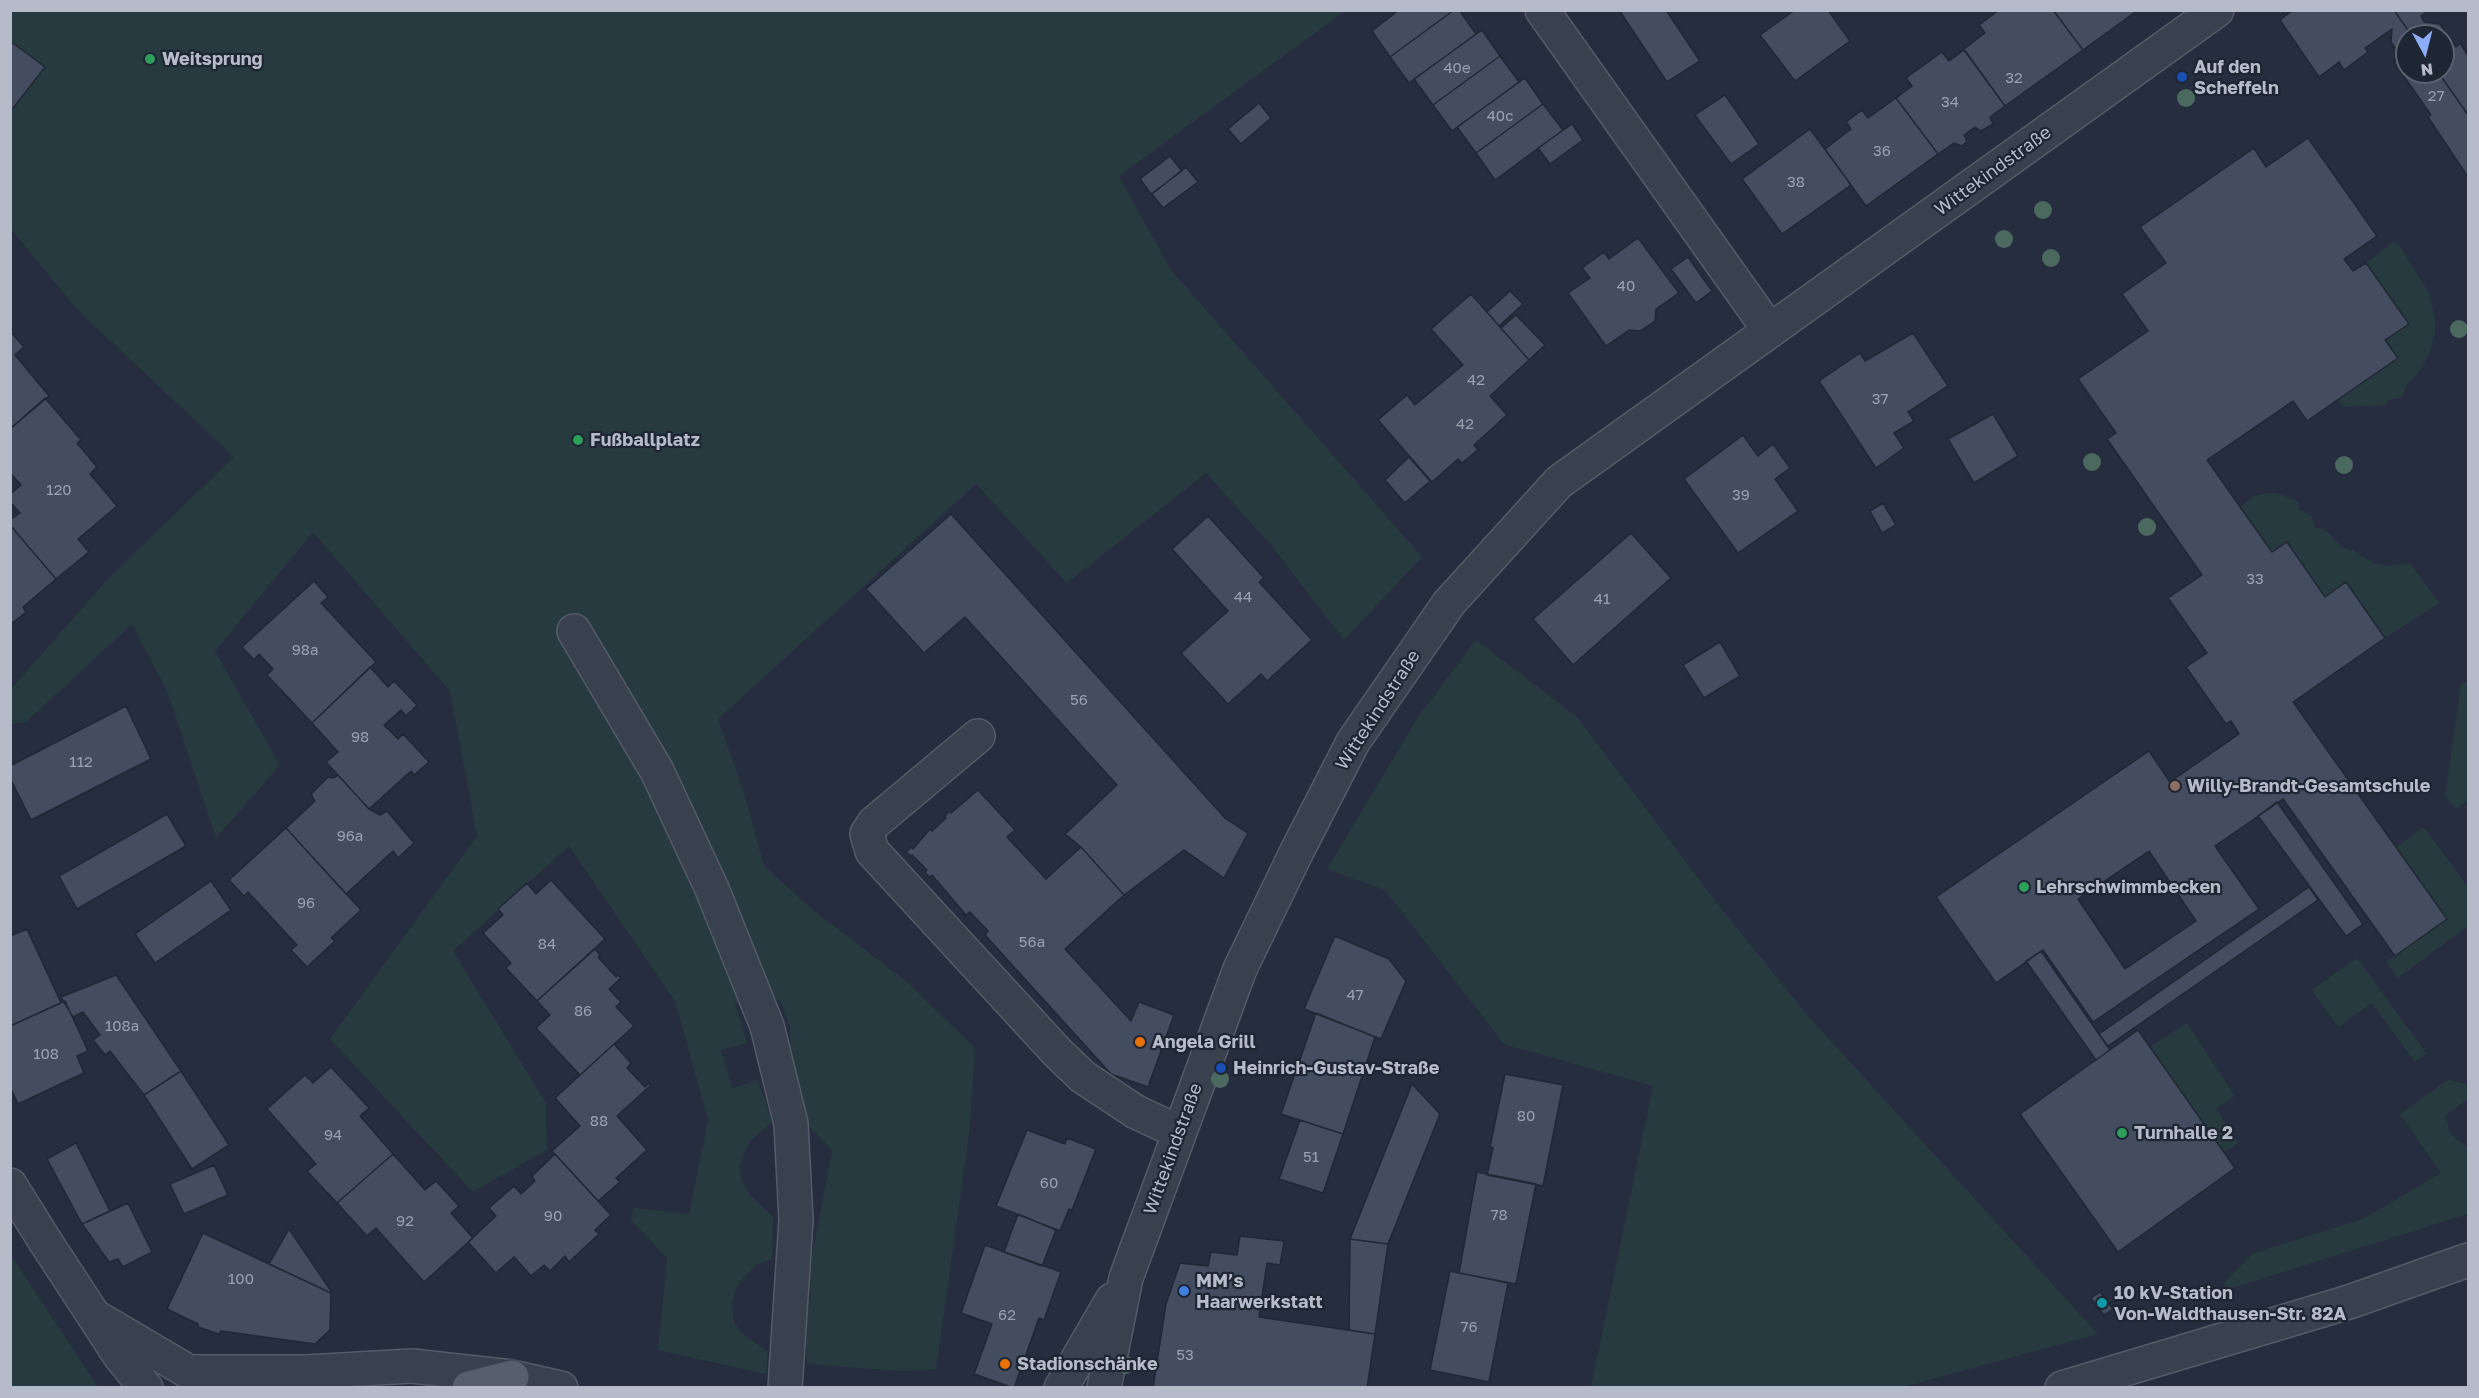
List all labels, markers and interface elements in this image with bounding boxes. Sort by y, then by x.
north arrow [2395,24,2455,84]
place label: Weitsprung [162,48,263,70]
marker: Weitsprung [143,52,157,66]
place label: Auf den Scheffeln [2194,56,2279,98]
house number: 40e [1443,59,1471,77]
text: N [2420,59,2434,81]
house number: 32 [2005,69,2023,87]
marker: Auf den Scheffeln [2175,70,2189,84]
house number: 27 [2428,87,2444,105]
house number: 34 [1941,93,1959,111]
house number: 40c [1487,107,1513,125]
street label: Wittekindstraße [1931,122,2055,220]
house number: 36 [1873,142,1891,160]
house number: 38 [1787,173,1805,191]
house number: 40 [1617,277,1635,295]
house number: 42 [1467,371,1485,389]
house number: 37 [1872,390,1888,408]
house number: 42 [1456,415,1474,433]
place label: Fußballplatz [590,429,700,451]
marker: Fußballplatz [571,433,585,447]
house number: 120 [46,481,72,499]
house number: 39 [1732,486,1750,504]
house number: 33 [2246,570,2264,588]
house number: 44 [1234,588,1252,606]
house number: 41 [1594,590,1610,608]
house number: 98a [292,641,318,659]
street label: Wittekindstraße [1331,646,1425,774]
house number: 56 [1070,691,1088,709]
house number: 98 [351,728,369,746]
house number: 112 [69,753,93,771]
place label: Willy-Brandt-Gesamtschule [2187,775,2430,797]
marker: Willy-Brandt-Gesamtschule [2168,779,2182,793]
house number: 96a [337,827,363,845]
place label: Lehrschwimmbecken [2036,876,2221,898]
marker: Lehrschwimmbecken [2017,880,2031,894]
house number: 96 [297,894,315,912]
house number: 56a [1019,933,1045,951]
house number: 84 [538,935,556,953]
house number: 47 [1346,986,1364,1004]
house number: 86 [574,1002,592,1020]
house number: 108a [105,1017,139,1035]
place label: Angela Grill [1152,1031,1256,1053]
marker: Angela Grill [1133,1035,1147,1049]
house number: 108 [33,1045,59,1063]
place label: Heinrich-Gustav-Straße [1233,1057,1439,1079]
marker: Heinrich-Gustav-Straße [1214,1061,1228,1075]
street label: Wittekindstraße [1139,1080,1207,1218]
house number: 80 [1517,1107,1535,1125]
house number: 88 [590,1112,608,1130]
place label: Turnhalle 2 [2134,1122,2233,1144]
house number: 94 [324,1126,342,1144]
marker: Turnhalle 2 [2115,1126,2129,1140]
house number: 51 [1303,1148,1319,1166]
house number: 60 [1040,1174,1058,1192]
house number: 78 [1490,1206,1508,1224]
house number: 90 [544,1207,562,1225]
house number: 92 [396,1212,414,1230]
house number: 100 [228,1270,254,1288]
place label: MM’s Haarwerkstatt [1196,1270,1323,1312]
place label: 10 kV-Station Von-Waldthausen-Str. 82A [2114,1282,2346,1324]
marker: MM’s Haarwerkstatt [1177,1284,1191,1298]
marker: 10 kV-Station Von-Waldthausen-Str. 82A [2095,1296,2109,1310]
house number: 62 [998,1306,1016,1324]
house number: 76 [1460,1318,1478,1336]
house number: 53 [1176,1346,1194,1364]
place label: Stadionschänke [1017,1353,1158,1375]
marker: Stadionschänke [998,1357,1012,1371]

